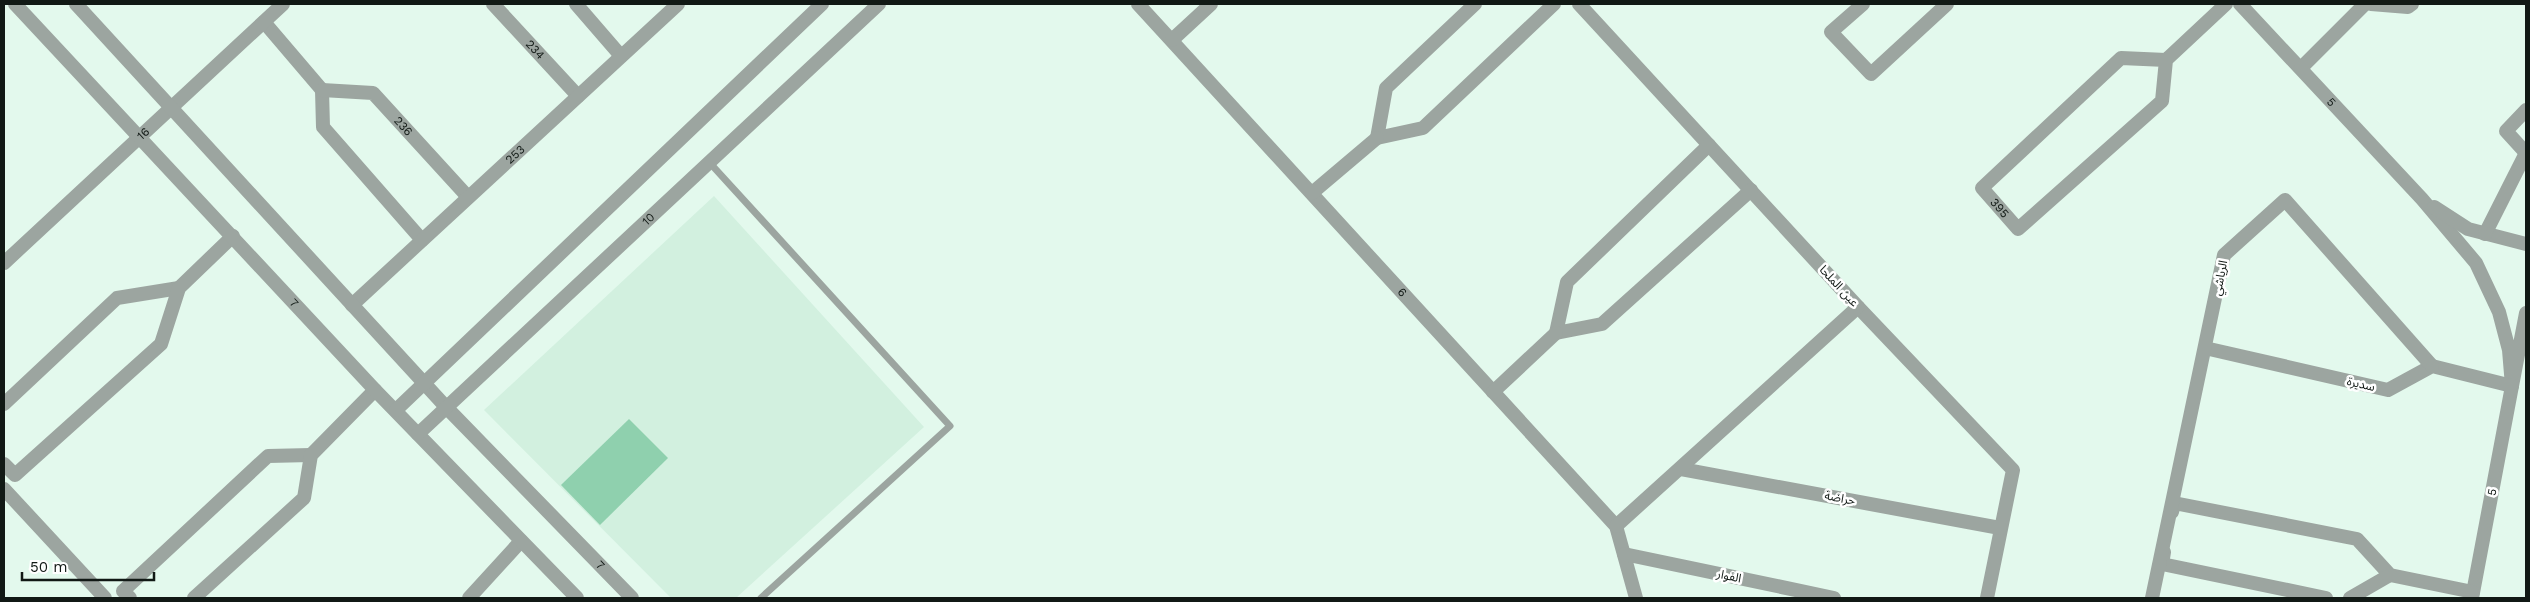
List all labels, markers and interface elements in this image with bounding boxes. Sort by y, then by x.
street label: 234 [523,37,547,62]
street label: 5 [2324,95,2339,109]
street label: 236 [391,114,416,139]
street label: 16 [134,125,152,143]
street label: 253 [503,142,528,167]
street label: 395 [1987,195,2012,221]
street label: 10 [639,210,658,228]
street label: الرياشي [2210,259,2233,297]
street label: عين الملحا [1816,263,1862,309]
street label: 6 [1394,285,1410,300]
street label: 7 [287,296,302,311]
street label: سديرة [2346,374,2376,394]
street label: 5 [2484,487,2500,497]
street label: حراضة [1823,488,1857,508]
scale bar [22,550,155,582]
text: 50 m [30,558,67,576]
street label: 7 [593,558,608,573]
street label: الفوار [1714,566,1743,585]

